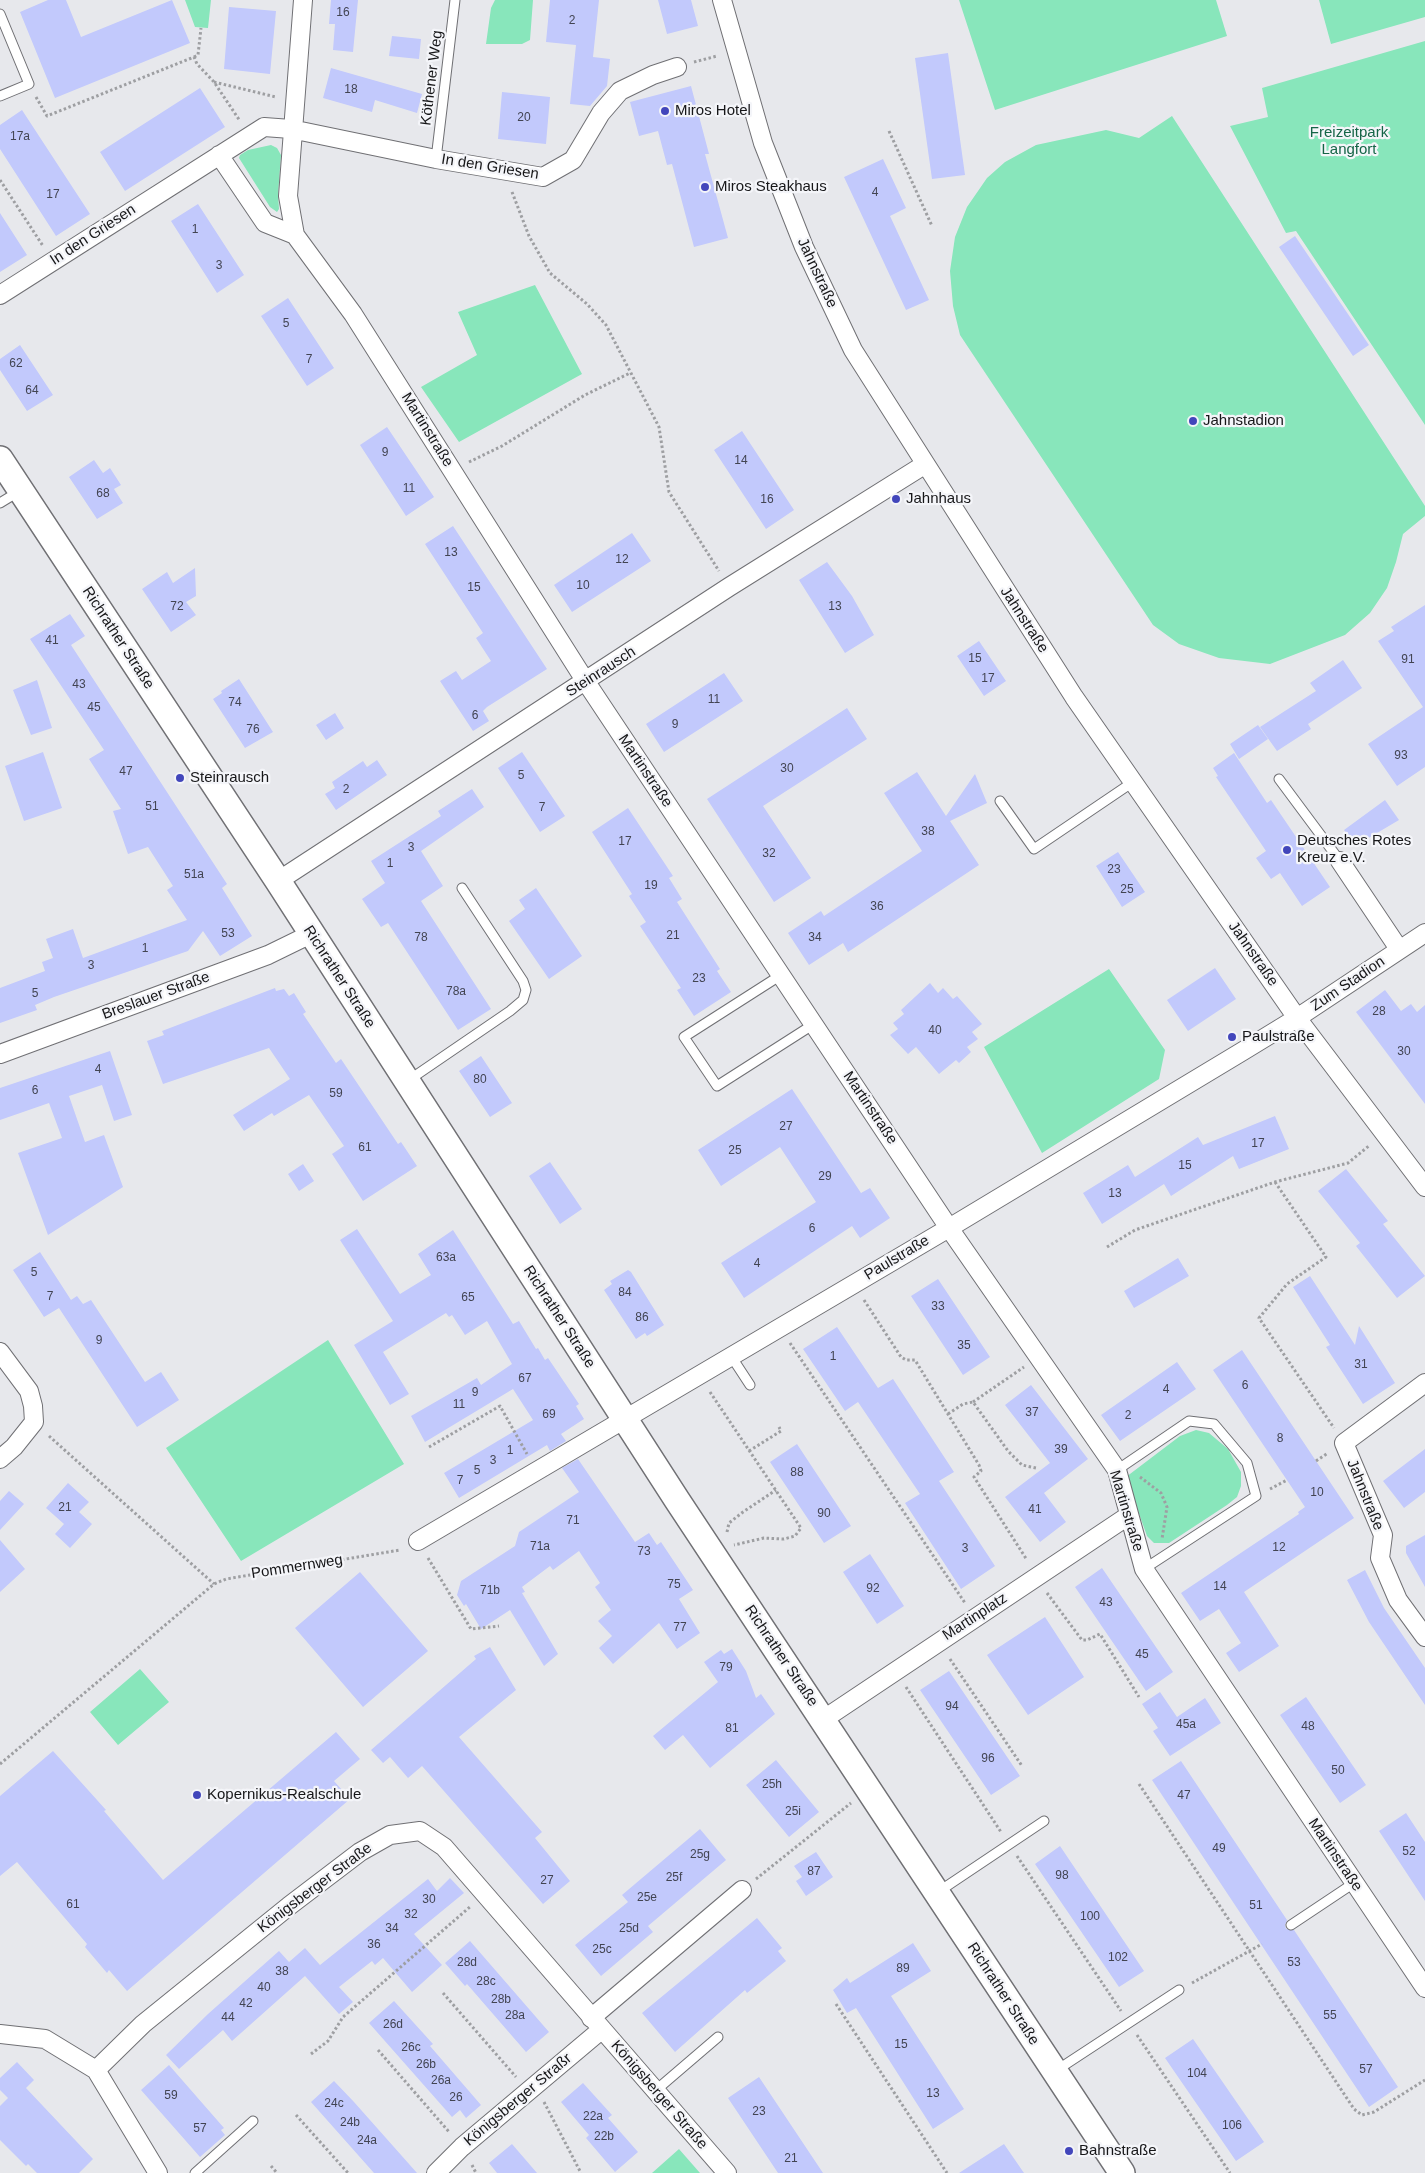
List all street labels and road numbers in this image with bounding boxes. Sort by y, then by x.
street label: Köthener Weg [417,29,447,127]
street label: In den Griesen [440,150,540,184]
street label: In den Griesen [47,201,139,269]
street label: Jahnstraße [793,235,841,311]
street label: Martinstraße [397,390,457,470]
street label: Richrather Straße [78,583,158,693]
street label: Jahnstraße [996,584,1052,656]
street label: Steinrausch [563,643,639,701]
street label: Martinstraße [614,731,676,811]
street label: Jahnstraße [1224,918,1282,990]
street label: Richrather Straße [299,922,379,1032]
street label: Zum Stadion [1308,953,1388,1015]
street label: Breslauer Straße [100,968,212,1024]
street label: Martinstraße [839,1068,901,1148]
street label: Paulstraße [861,1232,933,1284]
street label: Richrather Straße [519,1262,599,1372]
street label: Jahnstraße [1343,1457,1387,1533]
street label: Martinstraße [1105,1468,1147,1554]
street label: Pommernweg [250,1551,344,1583]
street label: Martinplatz [939,1589,1011,1645]
street label: Richrather Straße [740,1602,822,1710]
street label: Martinstraße [1304,1815,1366,1895]
street label: Königsberger Straße [254,1839,376,1937]
street label: Richrather Straße [963,1939,1043,2049]
street label: Königsberger Straße [607,2037,711,2153]
street label: Königsberger Straßr [460,2050,576,2150]

